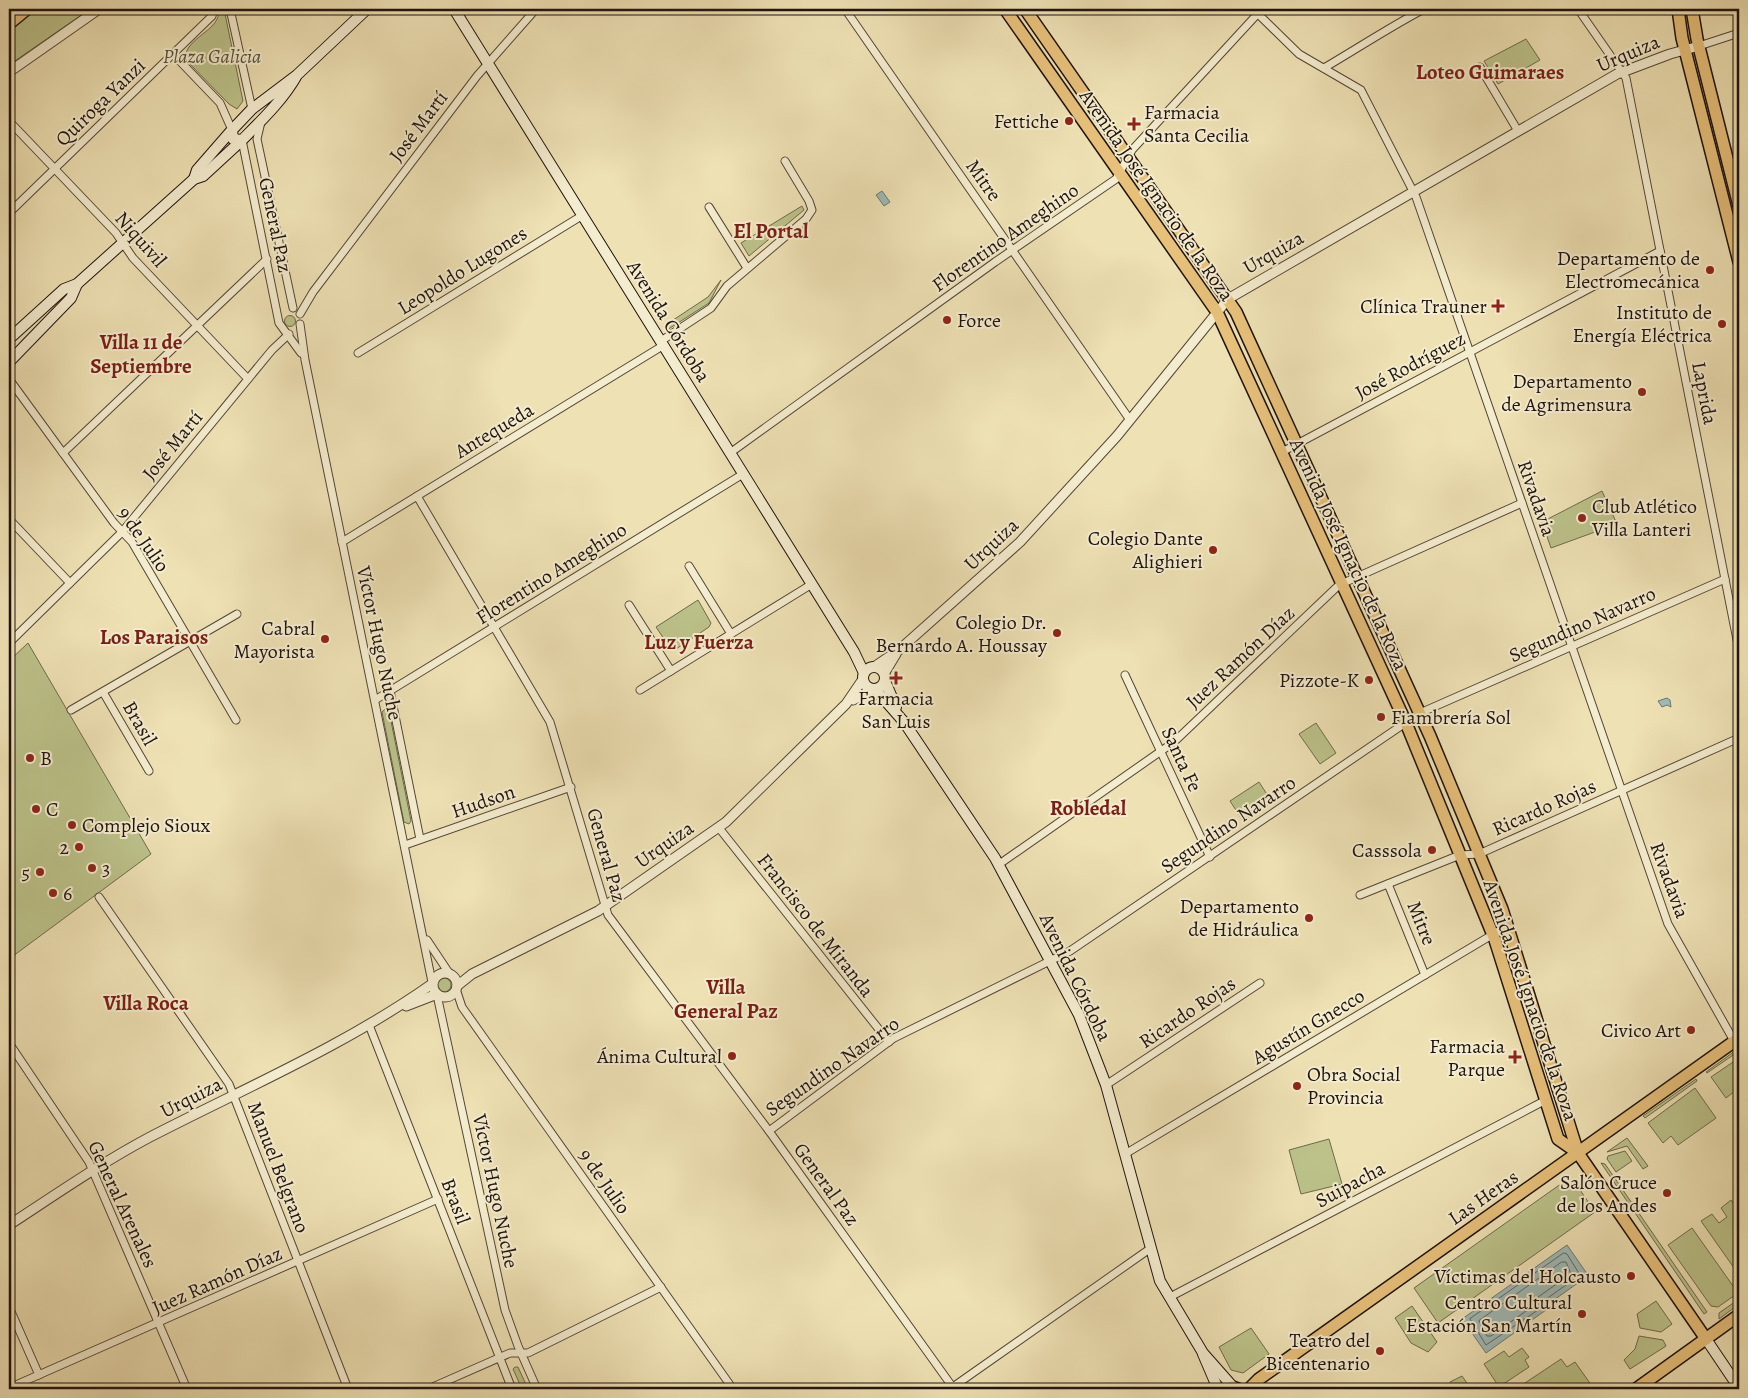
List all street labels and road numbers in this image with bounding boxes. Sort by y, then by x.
street label: Urquiza [1593,28,1664,79]
street label: Quiroga Yanzi [49,53,151,152]
street label: Avenida José Ignacio de la Roza [1072,83,1241,307]
street label: José Martí [383,85,454,167]
street label: Mitre [960,154,1008,207]
street label: General Paz [252,175,299,275]
street label: Florentino Ameghino [926,177,1084,298]
street label: Niquivil [109,206,173,273]
street label: Leopoldo Lugones [392,220,532,321]
street label: Urquiza [1238,224,1309,281]
street label: Avenida Córdoba [620,254,717,388]
street label: José Rodríguez [1350,325,1470,406]
street label: Laprida [1685,359,1724,427]
street label: Antequeda [449,396,539,465]
street label: José Martí [136,405,209,486]
street label: Avenida José Ignacio de la Roza [1282,433,1415,675]
street label: Rivadavia [1511,456,1562,541]
street label: 9 de Julio [111,501,176,577]
street label: Urquiza [958,512,1025,577]
street label: Florentino Ameghino [471,516,632,631]
street label: Víctor Hugo Nuche [350,563,409,723]
street label: Segundino Navarro [1505,580,1660,669]
street label: Juez Ramón Díaz [1180,600,1301,715]
street label: Brasil [116,696,163,750]
street label: Santa Fe [1155,722,1208,796]
street label: Segundino Navarro [1155,769,1301,880]
street label: Ricardo Rojas [1488,772,1601,842]
street label: Hudson [448,778,519,825]
street label: General Paz [580,805,633,905]
street label: Urquiza [630,814,700,874]
street label: Rivadavia [1643,838,1696,923]
street label: Francisco de Miranda [751,848,881,1003]
street label: Avenida José Ignacio de la Roza [1476,875,1585,1125]
street label: Mitre [1401,897,1443,949]
street label: Avenida Córdoba [1032,908,1118,1046]
street label: Ricardo Rojas [1134,970,1241,1055]
street label: Agustín Gnecco [1246,982,1370,1071]
street label: Segundino Navarro [760,1010,905,1123]
street label: Urquiza [156,1070,227,1124]
street label: Manuel Belgrano [241,1097,316,1237]
street label: Víctor Hugo Nuche [466,1111,525,1271]
street label: General Arenales [81,1136,164,1272]
street label: General Paz [787,1137,866,1231]
street label: 9 de Julio [572,1143,637,1219]
street label: Suipacha [1311,1154,1390,1214]
street label: Las Heras [1443,1163,1524,1231]
street label: Brasil [434,1174,477,1228]
street label: Juez Ramón Díaz [148,1240,287,1321]

